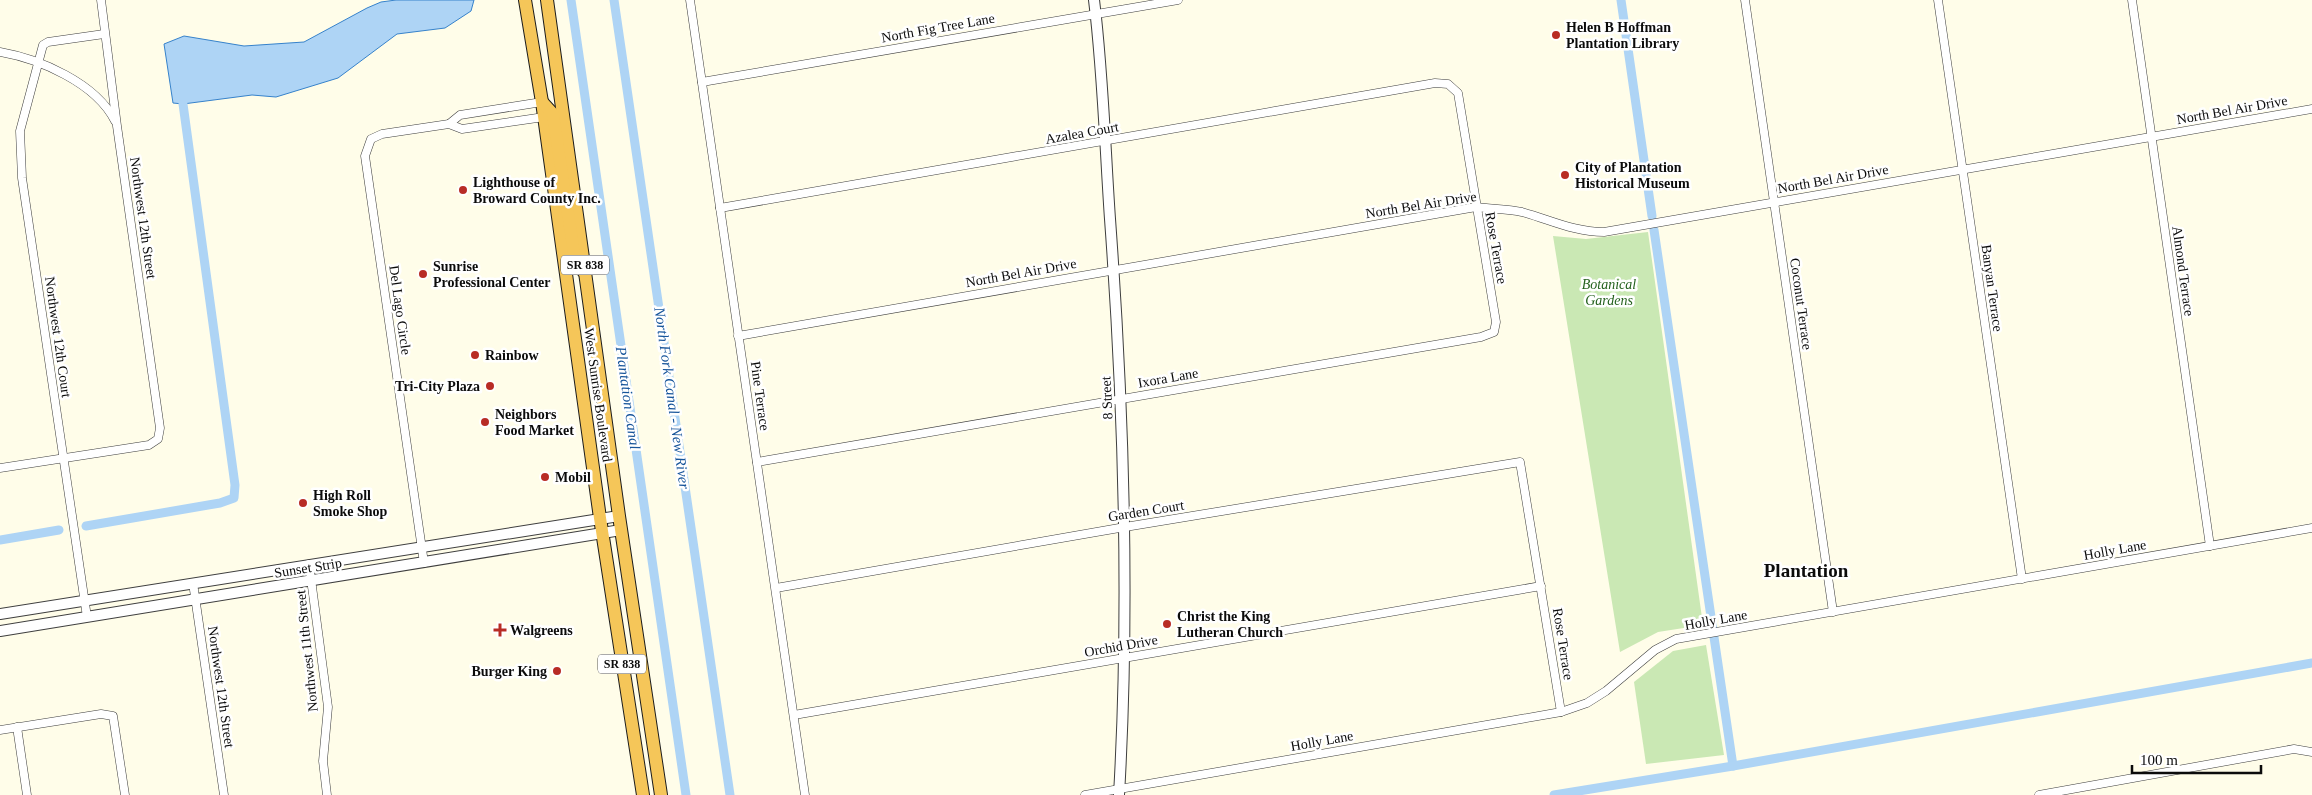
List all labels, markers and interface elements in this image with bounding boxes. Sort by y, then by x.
street label: North Fig Tree Lane [880,11,996,45]
place label: Helen B Hoffman Plantation Library [1566,20,1679,51]
marker: Helen B Hoffman Plantation Library [1550,29,1562,41]
street label: North Bel Air Drive [2175,93,2289,127]
street label: Azalea Court [1044,119,1120,147]
street label: Northwest 12th Street [127,156,159,280]
place label: City of Plantation Historical Museum [1575,160,1690,191]
street label: North Bel Air Drive [1776,162,1890,196]
marker: City of Plantation Historical Museum [1559,169,1571,181]
place label: Lighthouse of Broward County Inc. [473,175,601,206]
marker: Lighthouse of Broward County Inc. [457,184,469,196]
street label: North Bel Air Drive [1364,189,1478,221]
street label: Rose Terrace [1482,211,1510,285]
street label: Almond Terrace [2169,225,2197,317]
street label: Banyan Terrace [1978,243,2006,333]
road number: SR 838 [561,256,609,274]
street label: North Bel Air Drive [964,256,1078,290]
street label: Coconut Terrace [1787,257,1815,351]
place label: Sunrise Professional Center [433,259,551,290]
street label: Del Lago Circle [386,264,414,356]
marker: Sunrise Professional Center [417,268,429,280]
street label: Northwest 12th Court [42,275,74,399]
park label: Botanical Gardens [1582,277,1636,308]
water label: North Fork Canal - New River [651,305,693,490]
street label: West Sunrise Boulevard [581,327,615,463]
water label: Plantation Canal [613,345,643,450]
place label: Rainbow [485,348,540,363]
marker: Rainbow [469,349,481,361]
street label: Pine Terrace [748,360,772,432]
street label: Ixora Lane [1137,365,1199,391]
street label: 8 Street [1098,376,1116,420]
place label: Tri-City Plaza [395,379,480,394]
marker: Tri-City Plaza [484,380,496,392]
place label: Neighbors Food Market [495,407,574,438]
marker: Neighbors Food Market [479,416,491,428]
place label: Mobil [555,470,591,485]
marker: Mobil [539,471,551,483]
place label: High Roll Smoke Shop [313,488,388,519]
marker: High Roll Smoke Shop [297,497,309,509]
street label: Garden Court [1107,498,1185,524]
street label: Holly Lane [2082,537,2148,563]
street label: Sunset Strip [273,555,343,581]
district label: Plantation [1764,560,1849,581]
street label: Northwest 11th Street [293,589,321,713]
street label: Rose Terrace [1550,607,1576,681]
street label: Holly Lane [1683,607,1749,633]
place label: Christ the King Lutheran Church [1177,609,1283,640]
marker: Christ the King Lutheran Church [1161,618,1173,630]
place label: Walgreens [510,623,573,638]
marker: Walgreens [494,624,506,636]
street label: Northwest 12th Street [205,625,237,749]
street label: Orchid Drive [1083,632,1159,660]
road number: SR 838 [598,654,646,674]
place label: Burger King [471,664,547,679]
marker: Burger King [551,665,563,677]
street label: Holly Lane [1289,728,1355,754]
scale bar [2132,742,2261,774]
text: 100 m [2140,752,2178,768]

